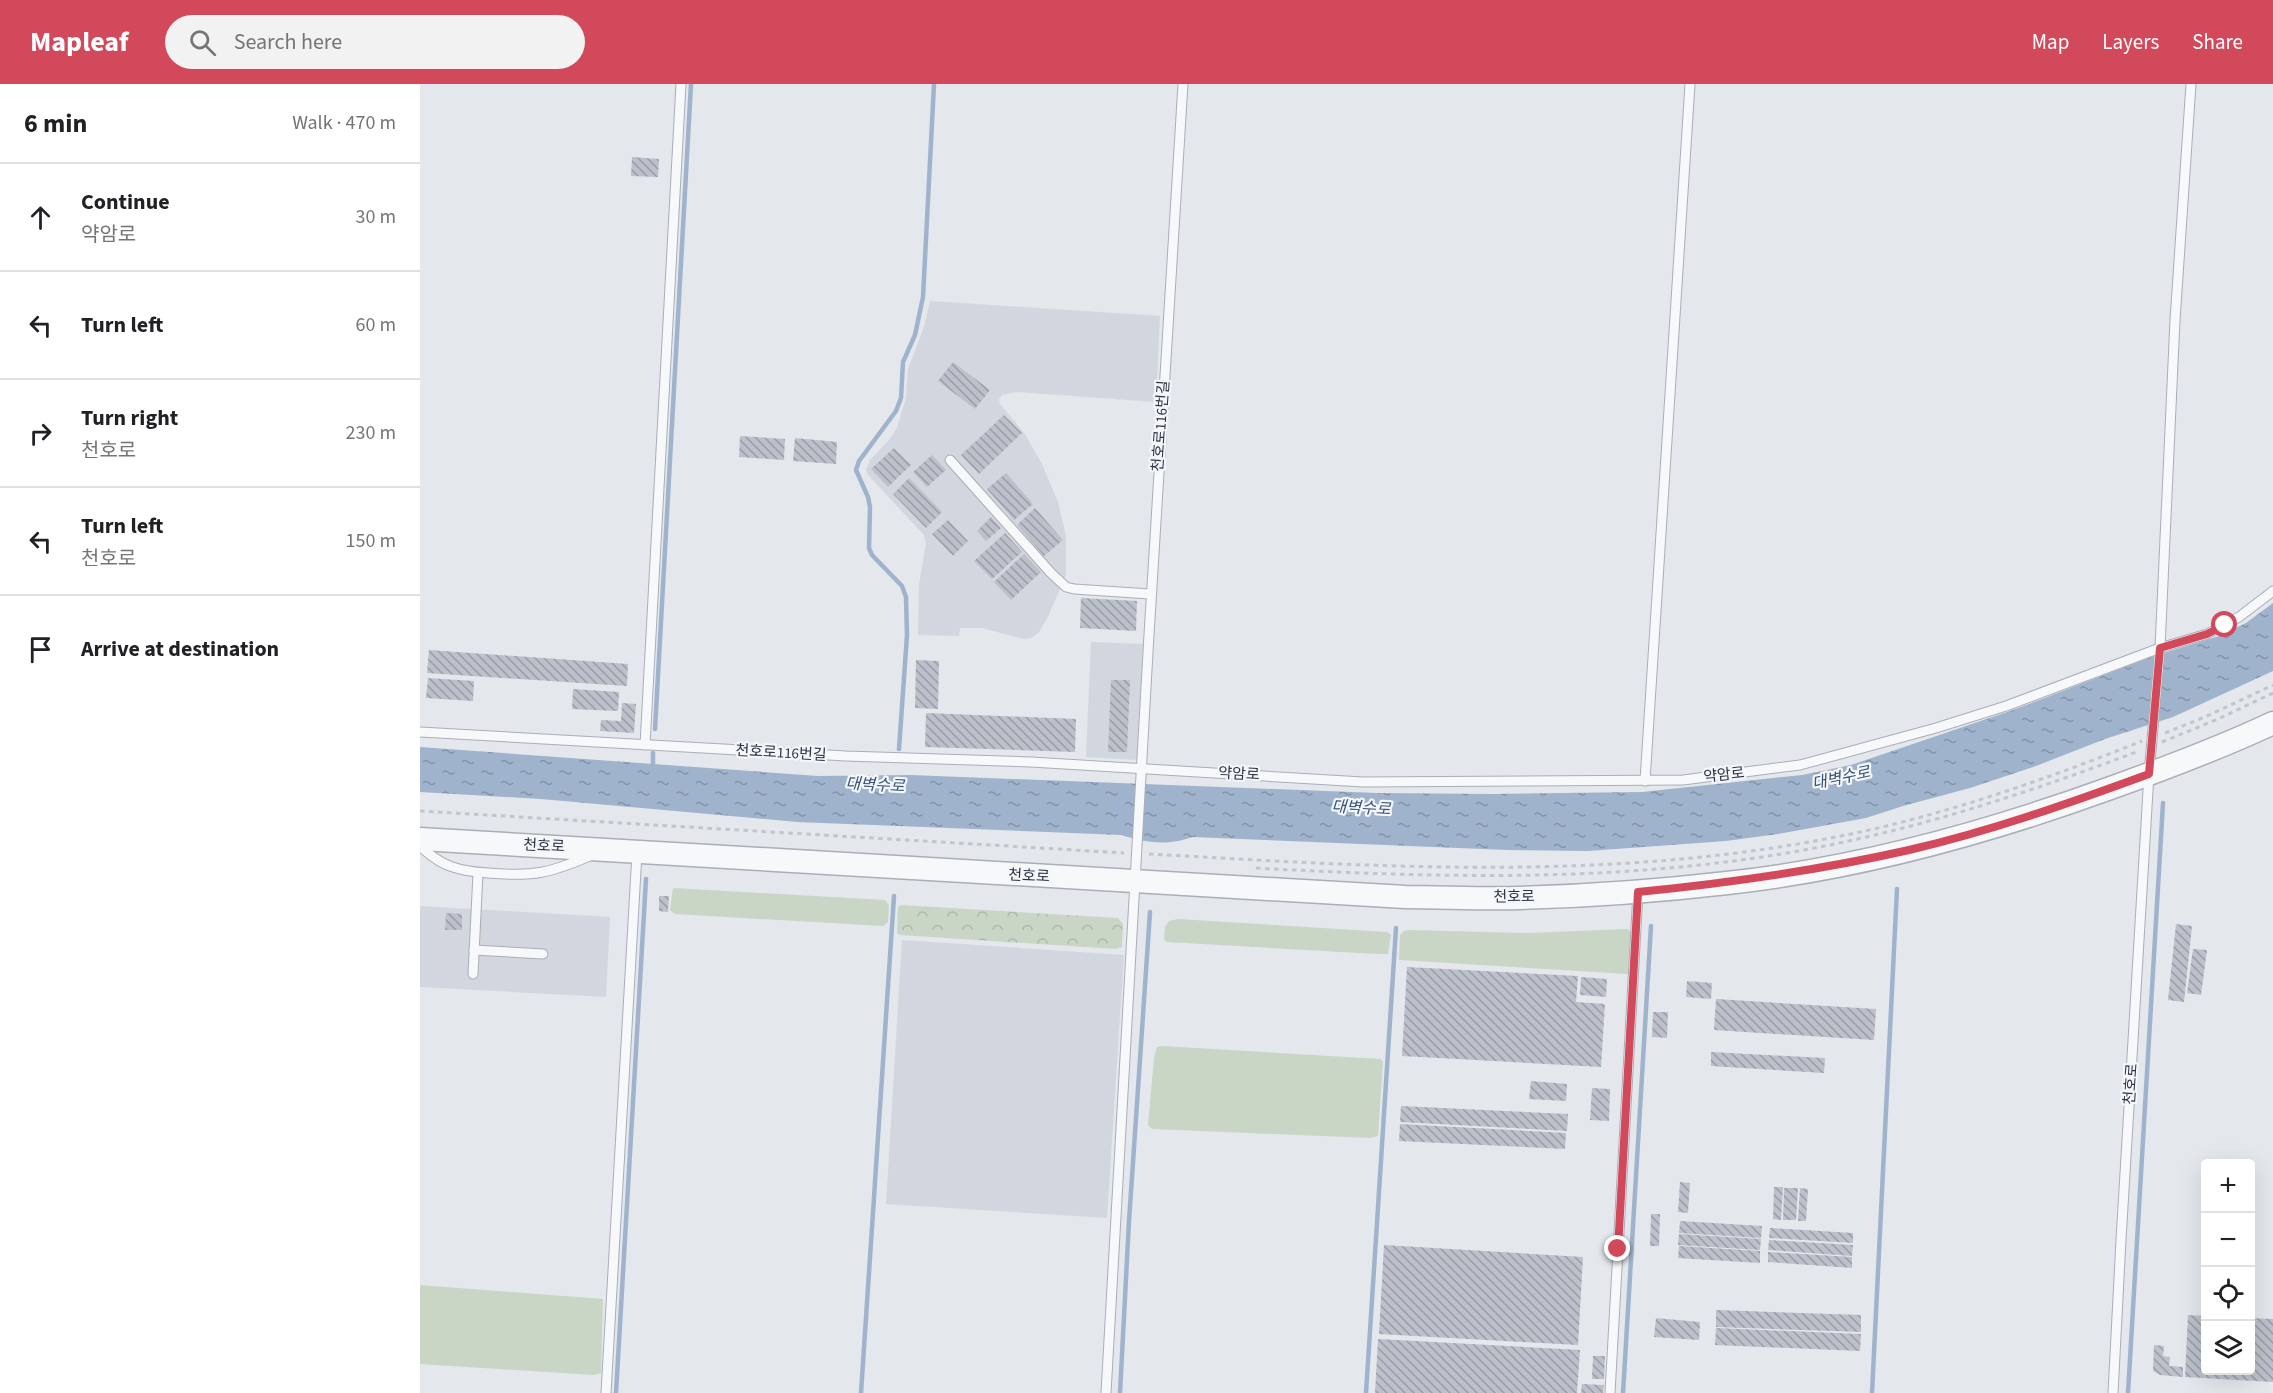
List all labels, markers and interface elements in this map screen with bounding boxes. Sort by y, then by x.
search box [165,15,585,69]
text: Mapleaf [30,22,129,62]
icon: search [186,26,219,59]
text: Search here [234,26,342,58]
text: Map [2032,27,2069,57]
text: Layers [2102,27,2159,57]
text: Share [2192,27,2243,57]
text: 6 min [24,105,87,142]
text: Walk · 470 m [292,109,396,137]
text: Continue [81,186,170,218]
icon: ahead [24,201,57,234]
text: 30 m [356,203,396,231]
text: 약암로 [81,221,136,249]
icon: left [24,309,57,342]
text: Turn left [81,309,163,341]
text: 60 m [356,311,396,339]
street label: 천호로116번길 [1147,380,1175,472]
text: Turn right [81,402,178,434]
icon: right [24,417,57,450]
text: 230 m [346,419,396,447]
text: 천호로 [81,437,136,465]
text: Turn left [81,510,163,542]
icon: left [24,525,57,558]
text: 150 m [346,527,396,555]
text: 천호로 [81,545,136,573]
route start [2211,611,2237,637]
icon: arrive [24,633,57,666]
text: Arrive at destination [81,633,279,665]
street label: 천호로116번길 [735,740,827,766]
water label: 대벽수로 [1810,761,1873,795]
street label: 약암로 [1218,762,1260,786]
street label: 약암로 [1702,762,1746,788]
water label: 대벽수로 [845,772,906,798]
water label: 대벽수로 [1331,795,1392,821]
street label: 천호로 [523,834,565,858]
street label: 천호로 [1008,864,1050,888]
street label: 천호로 [1493,886,1535,908]
street label: 천호로 [2119,1063,2143,1105]
map controls [2201,1159,2255,1375]
button: + [2201,1159,2255,1213]
button: − [2201,1213,2255,1267]
route end [1604,1235,1630,1261]
button: locate [2201,1267,2255,1321]
button: layers [2201,1321,2255,1375]

